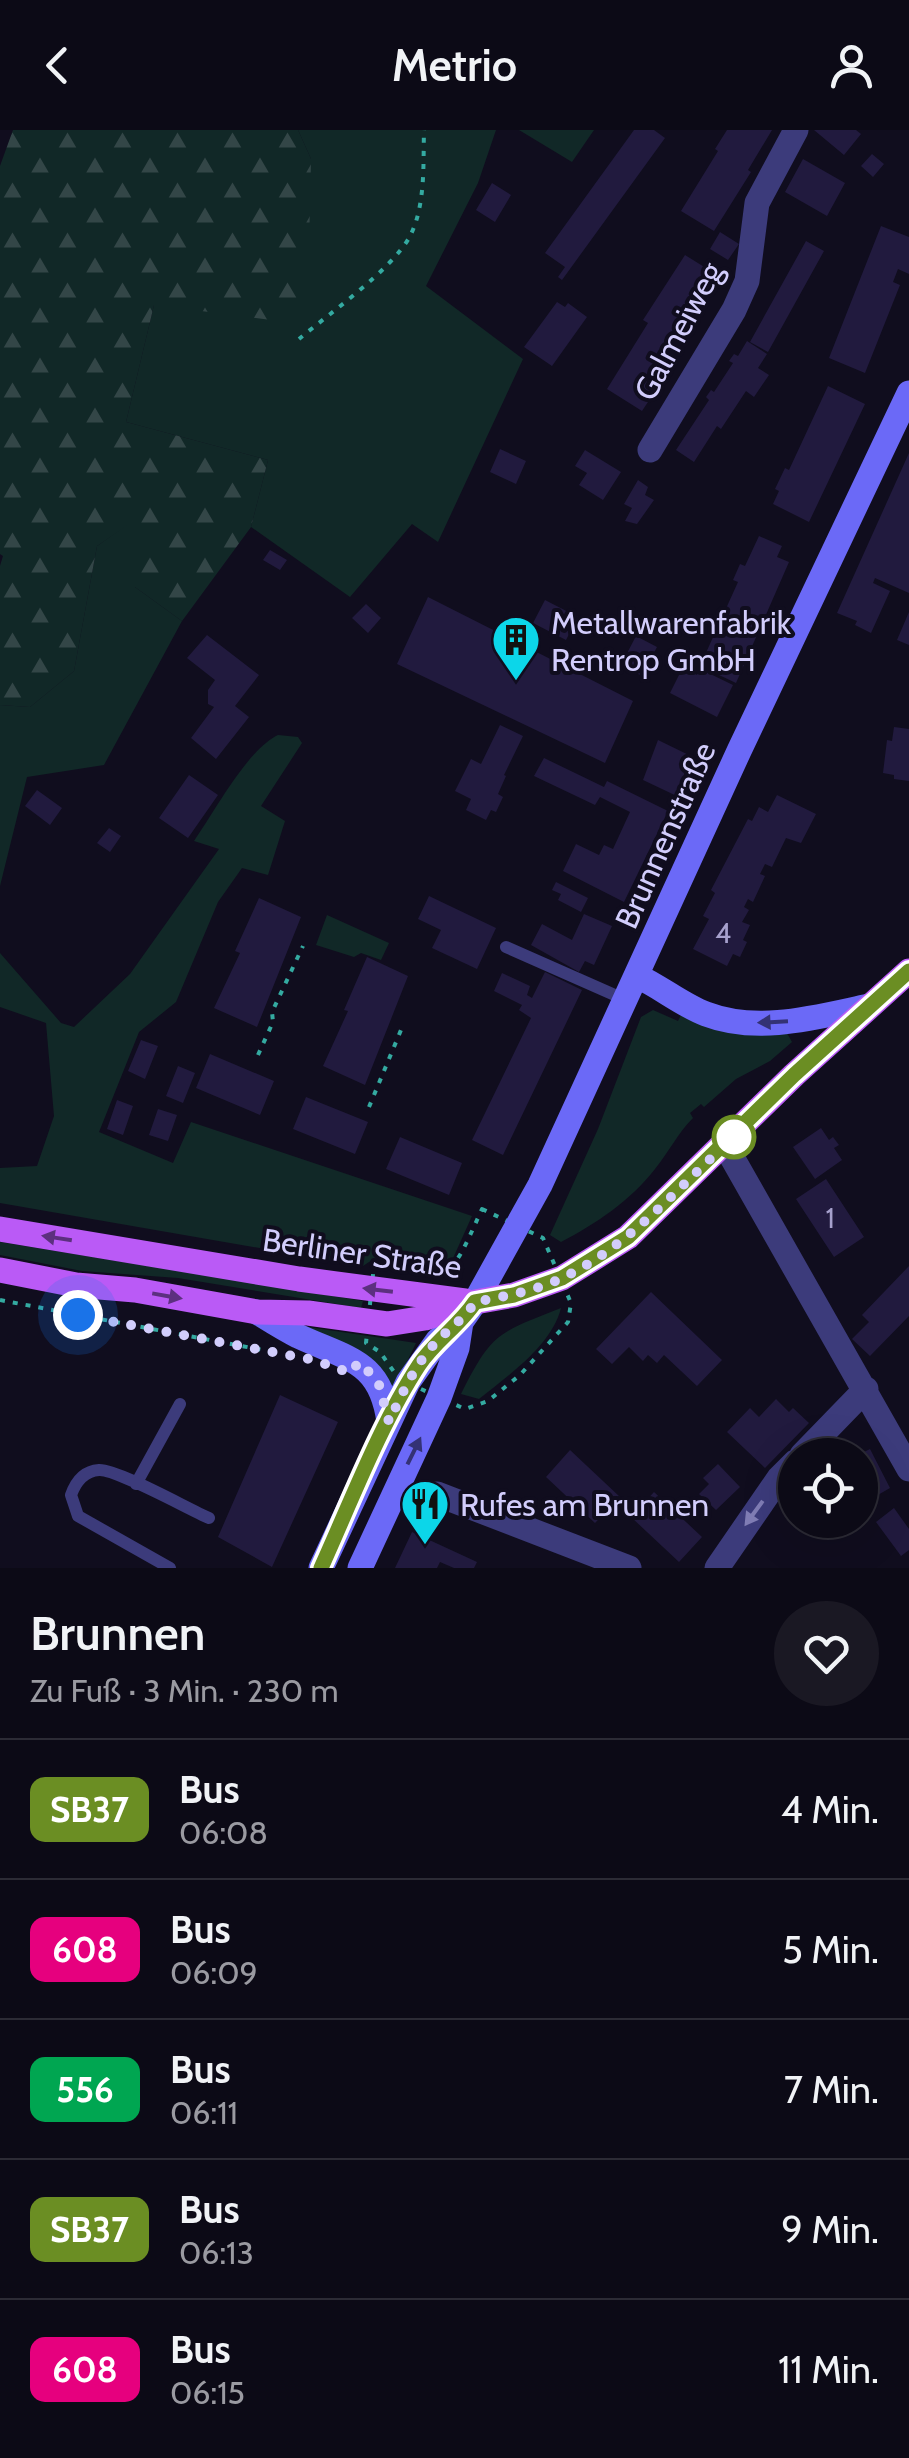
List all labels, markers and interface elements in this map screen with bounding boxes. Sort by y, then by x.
icon: back [30,38,85,93]
text: Metrio [392,38,517,92]
icon: person [824,38,879,93]
street label: Galmeiweg [625,254,731,407]
place label: Metallwarenfabrik Rentrop GmbH [551,603,792,679]
building icon: Metallwarenfabrik Rentrop GmbH [490,614,542,682]
street label: Brunnenstraße [607,736,723,934]
house number: 4 [715,916,731,950]
one-way arrow [757,1014,789,1030]
unlabelled marker [713,1116,755,1158]
house number: 1 [825,1201,835,1235]
street label: Berliner Straße [260,1220,464,1286]
one-way arrow [41,1230,73,1245]
one-way arrow [362,1282,394,1298]
one-way arrow [151,1288,182,1304]
your location [53,1290,103,1340]
one-way arrow [405,1436,422,1465]
map controls [778,1438,878,1538]
button: locate [778,1438,878,1538]
restaurant icon: Rufes am Brunnen [399,1478,451,1546]
place label: Rufes am Brunnen [460,1485,709,1524]
one-way arrow [744,1500,764,1526]
button: heart [774,1601,879,1706]
text: Brunnen [30,1604,205,1662]
text: Zu Fuß · 3 Min. · 230 m [30,1671,338,1710]
text: Bus [179,1766,240,1813]
text: 4 Min. [781,1786,879,1833]
text: SB37 [50,1788,129,1831]
text: 06:08 [179,1813,268,1852]
text: Bus [170,1906,231,1953]
text: 5 Min. [782,1926,879,1973]
text: 608 [52,1928,118,1971]
text: 06:09 [170,1953,258,1992]
text: Bus [170,2046,231,2093]
text: 7 Min. [784,2066,879,2113]
text: 556 [56,2068,114,2111]
text: 06:11 [170,2093,238,2132]
text: Bus [179,2186,240,2233]
text: 9 Min. [781,2206,879,2253]
text: SB37 [50,2208,129,2251]
text: 06:13 [179,2233,254,2272]
text: Bus [170,2326,231,2373]
text: 11 Min. [778,2346,879,2393]
text: 608 [52,2348,118,2391]
text: 06:15 [170,2373,245,2412]

